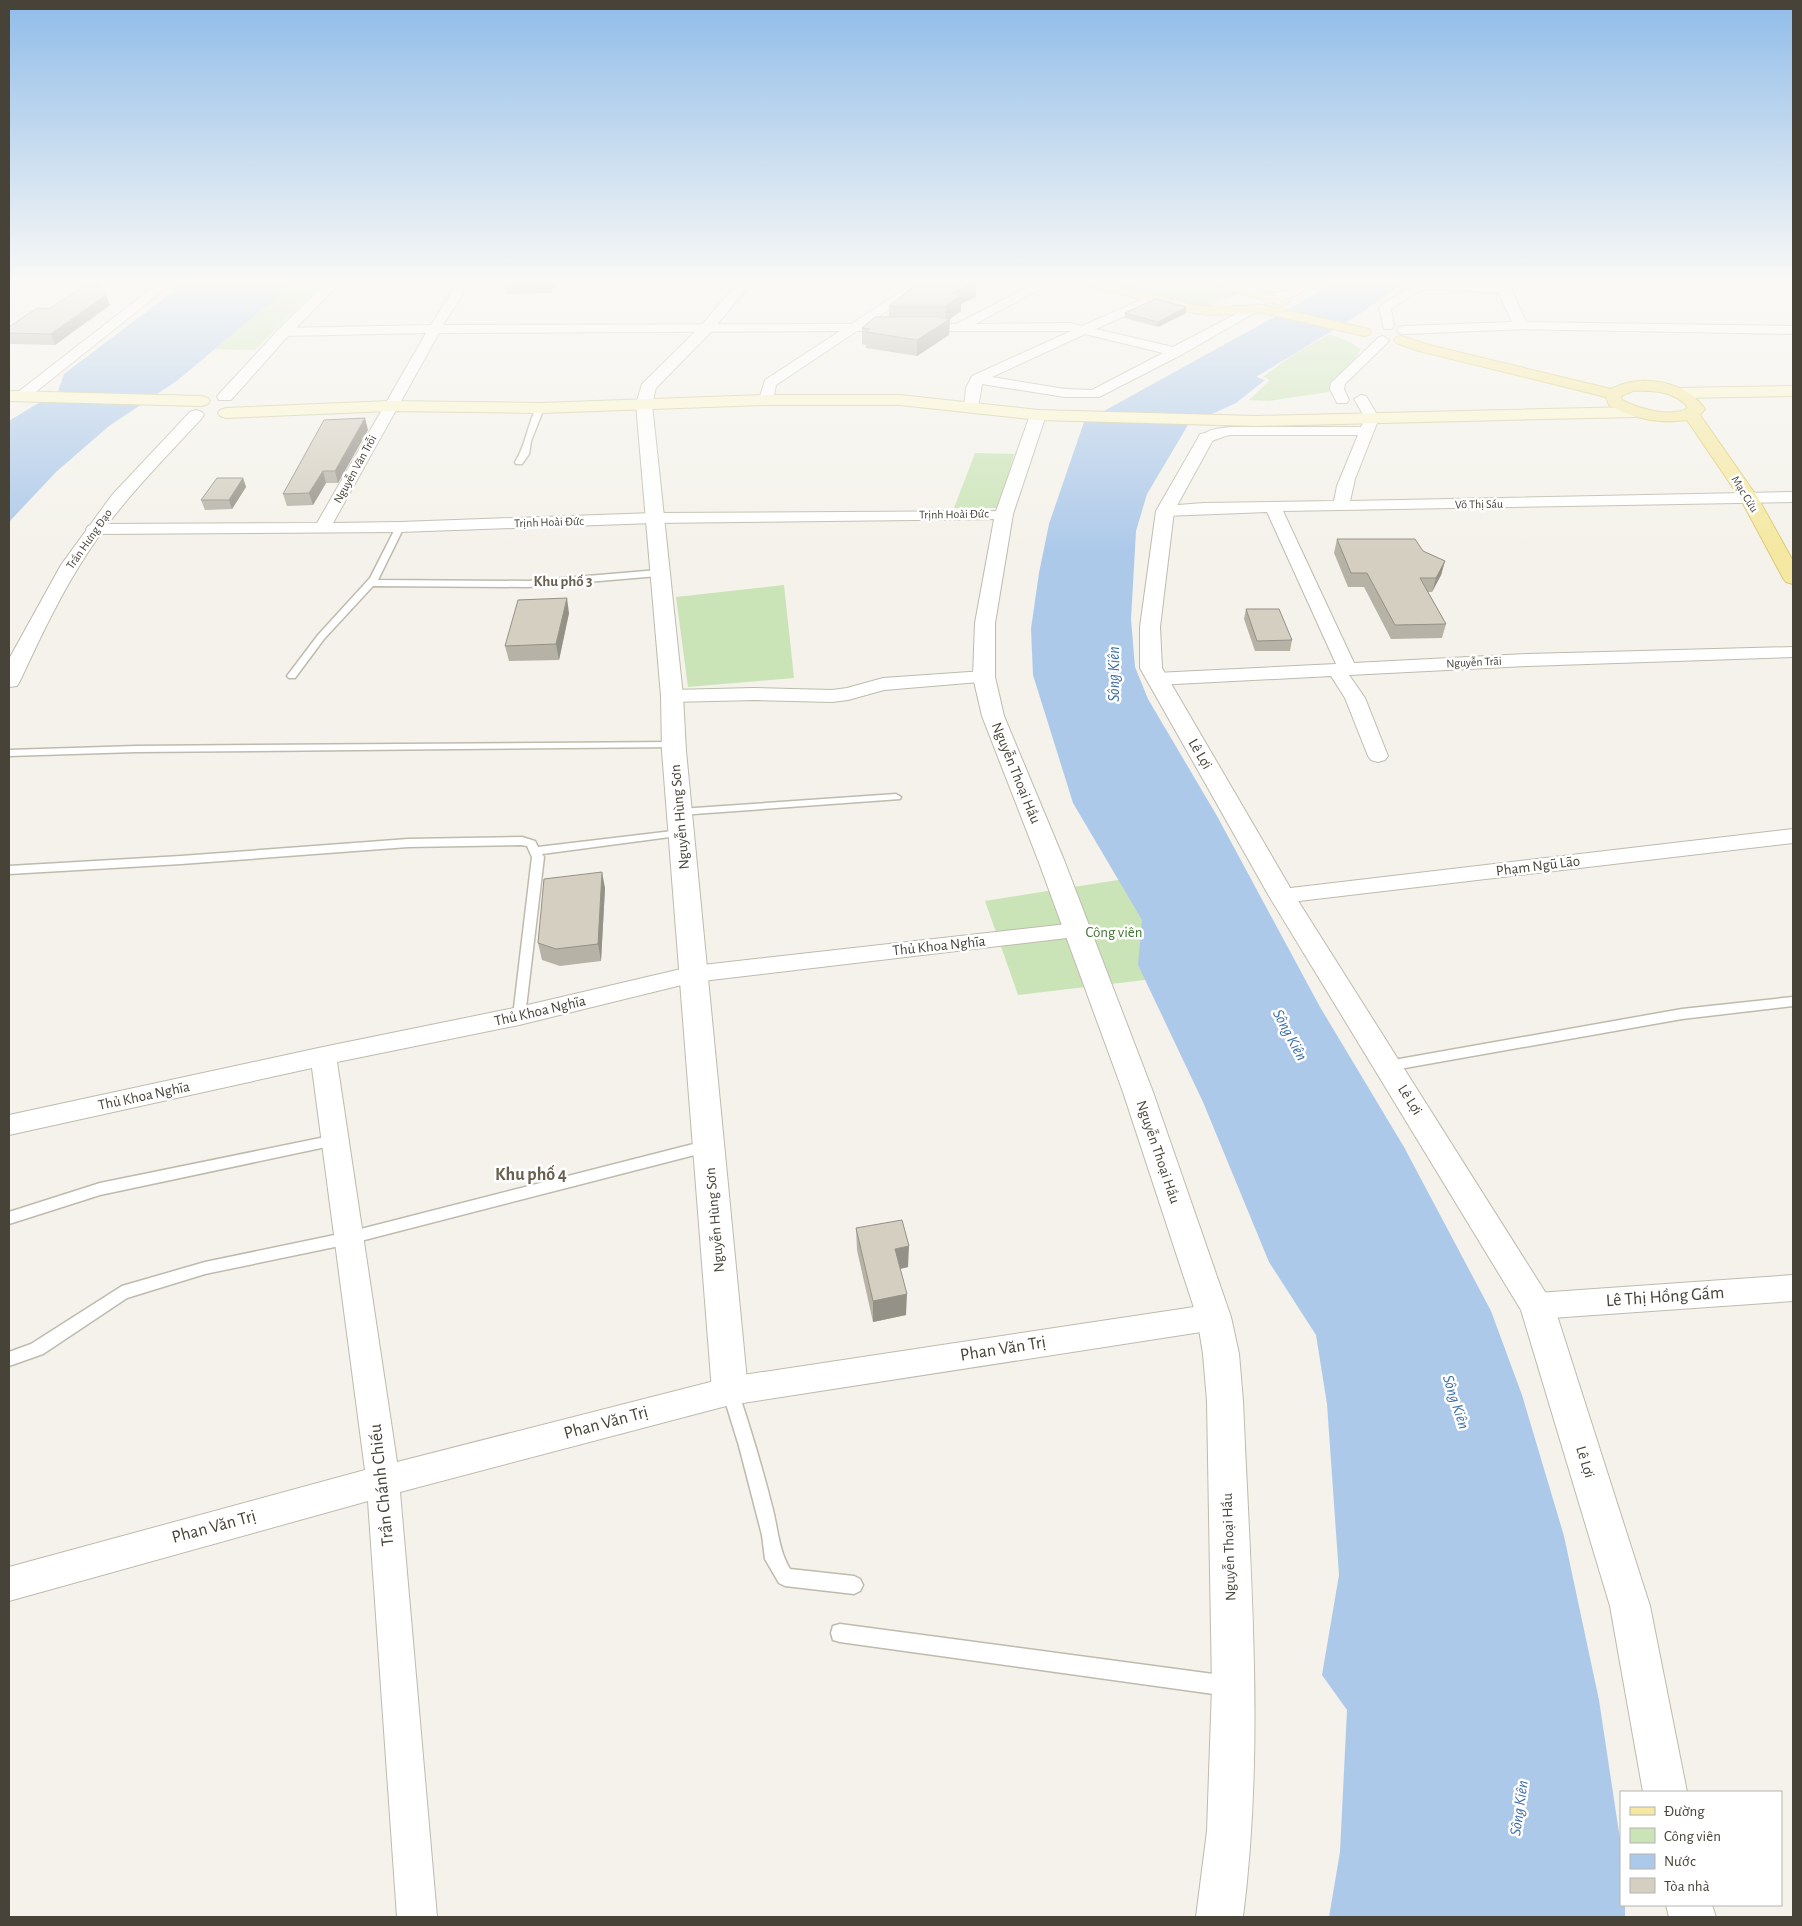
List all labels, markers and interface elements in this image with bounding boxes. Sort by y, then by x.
street label: Nguyễn Văn Trỗi [330,432,380,506]
street label: Mạc Cửu [1729,474,1761,514]
street label: Võ Thị Sáu [1455,498,1503,510]
street label: Trần Hưng Đạo [64,507,114,571]
street label: Trịnh Hoài Đức [919,507,989,521]
street label: Trịnh Hoài Đức [514,515,584,529]
district label: Khu phố 3 [534,574,592,589]
water label: Sông Kiên [1106,646,1122,702]
street label: Nguyễn Trãi [1446,654,1502,670]
street label: Nguyễn Thoại Hầu [989,720,1044,826]
street label: Lê Lợi [1185,736,1215,772]
street label: Nguyễn Hùng Sơn [667,764,692,870]
street label: Phạm Ngũ Lão [1495,853,1581,879]
park label: Công viên [1086,925,1142,940]
street label: Thủ Khoa Nghĩa [892,934,986,958]
street label: Thủ Khoa Nghĩa [493,993,587,1029]
water label: Sông Kiên [1270,1007,1310,1063]
street label: Thủ Khoa Nghĩa [97,1079,191,1113]
street label: Lê Lợi [1395,1082,1425,1118]
street label: Nguyễn Thoại Hầu [1133,1098,1184,1206]
district label: Khu phố 4 [495,1164,567,1184]
street label: Nguyễn Hùng Sơn [702,1167,727,1273]
street label: Lê Thị Hồng Gấm [1605,1283,1725,1310]
street label: Phan Văn Trị [959,1333,1047,1365]
water label: Sông Kiên [1440,1373,1472,1431]
street label: Phan Văn Trị [562,1403,650,1443]
street label: Trần Chánh Chiếu [366,1423,397,1547]
street label: Lê Lợi [1573,1444,1597,1480]
street label: Nguyễn Thoại Hầu [1219,1492,1238,1601]
street label: Phan Văn Trị [170,1507,258,1547]
water label: Sông Kiên [1507,1779,1531,1837]
legend [1620,1791,1782,1906]
text: Đường [1664,1804,1705,1819]
text: Công viên [1664,1829,1721,1844]
text: Nước [1664,1854,1696,1869]
text: Tòa nhà [1664,1879,1710,1894]

